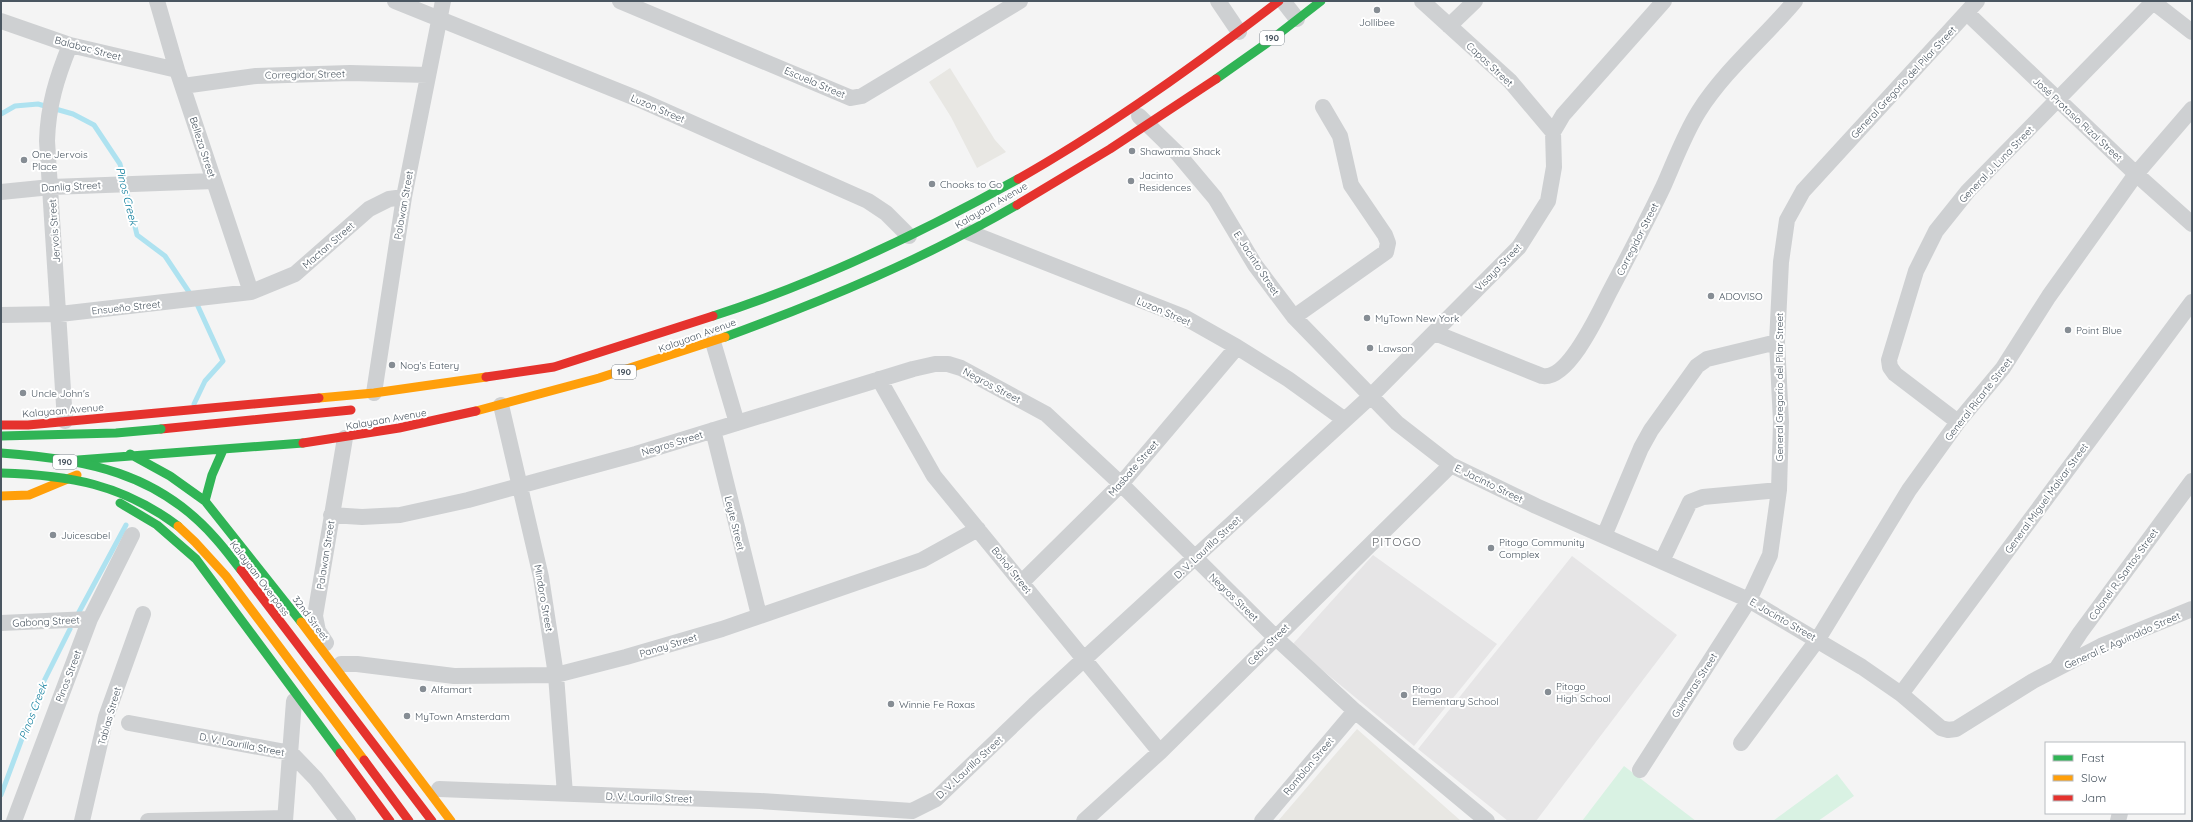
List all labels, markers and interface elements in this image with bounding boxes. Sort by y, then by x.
marker: Jollibee [1372,5,1382,15]
place label: Jollibee [1359,16,1395,29]
street label: General Gregorio del Pilar Street [1848,23,1959,141]
road number: 190 [1260,31,1284,45]
street label: Balabac Street [53,33,123,64]
street label: Capas Street [1463,39,1516,90]
street label: Escuela Street [782,64,848,101]
street label: Corregidor Street [265,67,346,82]
street label: José Protasio Rizal Street [2030,75,2126,165]
street label: Luzon Street [629,91,687,126]
street label: Belleza Street [187,115,219,180]
street label: General J. Luna Street [1956,123,2037,206]
place label: Shawarma Shack [1140,145,1221,158]
marker: Shawarma Shack [1127,146,1137,156]
place label: One Jervois Place [32,148,88,173]
marker: One Jervois Place [19,155,29,165]
water label: Pinos Creek [113,165,141,228]
street label: Palawan Street [391,169,416,241]
place label: Jacinto Residences [1139,169,1191,194]
marker: Jacinto Residences [1126,176,1136,186]
street label: Danlig Street [41,178,102,195]
place label: Chooks to Go [940,178,1002,191]
marker: Chooks to Go [927,179,937,189]
street label: Kalayaan Avenue [953,179,1030,232]
street label: Jervois Street [46,198,63,263]
street label: Corregidor Street [1613,200,1662,278]
street label: Mactan Street [300,219,358,272]
street label: E. Jacinto Street [1231,228,1283,299]
street label: Visaya Street [1472,240,1525,294]
place label: ADOVISO [1719,290,1763,303]
marker: ADOVISO [1706,291,1716,301]
street label: Luzon Street [1135,294,1193,329]
street label: Ensueño Street [91,297,162,318]
place label: MyTown New York [1375,312,1459,325]
street label: General Gregorio del Pilar Street [1773,312,1786,461]
marker: MyTown New York [1362,313,1372,323]
street label: Kalayaan Avenue [657,315,738,356]
place label: Point Blue [2076,324,2122,337]
marker: Point Blue [2063,325,2073,335]
place label: Lawson [1378,342,1413,355]
marker: Lawson [1365,343,1375,353]
street label: General Ricarte Street [1942,355,2015,443]
place label: Nog's Eatery [400,359,459,372]
marker: Nog's Eatery [387,360,397,370]
road number: 190 [612,365,636,379]
street label: Negros Street [961,365,1023,406]
place label: Uncle John's [31,387,90,400]
marker: Uncle John's [18,388,28,398]
street label: Kalayaan Avenue [22,400,105,421]
street label: Kalayaan Avenue [345,406,428,433]
street label: Negros Street [640,428,705,459]
street label: Masbate Street [1105,437,1162,499]
street label: General Miguel Malvar Street [2002,440,2091,556]
road number: 190 [53,455,77,469]
street label: E. Jacinto Street [1452,461,1526,506]
street label: Leyte Street [721,495,748,552]
street label: D. V. Laurilla Street [1171,513,1244,582]
street label: Palawan Street [314,519,337,591]
street label: Colonel R. Santos Street [2086,525,2161,623]
place label: Juicesabel [61,529,110,542]
marker: Juicesabel [48,530,58,540]
district label: PITOGO [1372,534,1422,549]
place label: Pitogo Community Complex [1499,536,1585,561]
street label: Kalayaan Overpass [227,538,293,619]
marker: Pitogo Community Complex [1486,543,1496,553]
street label: Bohol Street [989,544,1035,597]
street label: Mindoro Street [531,563,556,633]
street label: Negros Street [1206,571,1261,625]
street label: 32nd Street [290,593,332,644]
street label: E. Jacinto Street [1747,595,1819,644]
street label: General E. Aguinaldo Street [2062,609,2183,672]
street label: Gabong Street [12,613,81,630]
street label: Cebu Street [1245,620,1292,668]
street label: Panay Street [638,630,699,660]
street label: Pinos Street [53,648,85,704]
street label: Guimaras Street [1669,650,1720,720]
water label: Pinos Creek [16,680,51,741]
place label: Pitogo High School [1556,680,1611,705]
place label: Alfamart [431,683,472,696]
place label: Pitogo Elementary School [1412,683,1499,708]
marker: Alfamart [418,684,428,694]
street label: Tablas Street [95,685,124,747]
marker: Pitogo High School [1543,687,1553,697]
marker: Pitogo Elementary School [1399,690,1409,700]
place label: Winnie Fe Roxas [899,698,975,711]
marker: Winnie Fe Roxas [886,699,896,709]
place label: MyTown Amsterdam [415,710,510,723]
marker: MyTown Amsterdam [402,711,412,721]
street label: D. V. Laurilla Street [198,730,286,759]
street label: D. V. Laurilla Street [933,733,1006,802]
street label: Romblon Street [1280,734,1337,798]
legend [2045,742,2185,814]
text: Fast [2081,750,2105,765]
text: Slow [2081,770,2107,785]
street label: D. V. Laurilla Street [605,789,693,806]
text: Jam [2081,790,2106,805]

